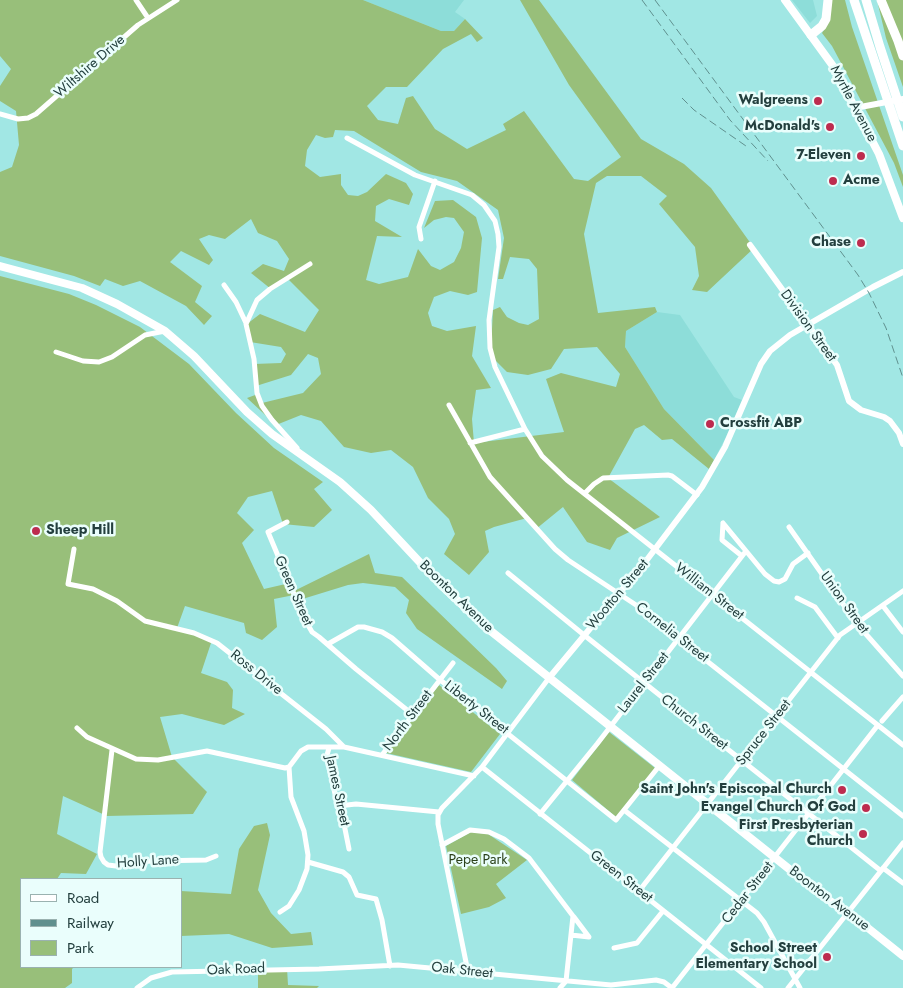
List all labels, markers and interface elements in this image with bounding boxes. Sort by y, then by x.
street label: Wiltshire Drive [51,32,129,102]
street label: Myrtle Avenue [826,63,880,145]
place label: Walgreens [739,93,808,109]
marker: Walgreens [812,95,824,107]
place label: McDonald's [745,119,820,135]
marker: McDonald's [824,121,836,133]
place label: 7-Eleven [796,148,851,164]
marker: 7-Eleven [855,150,867,162]
place label: Acme [843,173,880,189]
marker: Acme [827,175,839,187]
place label: Chase [811,235,851,251]
marker: Chase [855,237,867,249]
street label: Division Street [776,287,840,365]
place label: Crossfit ABP [720,416,802,432]
marker: Crossfit ABP [704,418,716,430]
place label: Sheep Hill [46,523,114,539]
marker: Sheep Hill [30,525,42,537]
street label: Green Street [270,553,316,629]
street label: Wootton Street [583,556,653,634]
street label: Boonton Avenue [415,557,497,637]
street label: William Street [671,560,747,624]
street label: Union Street [816,569,872,637]
street label: Cornelia Street [632,599,712,667]
street label: Ross Drive [227,647,285,699]
street label: Laurel Street [615,649,673,717]
street label: Liberty Street [440,678,512,738]
street label: North Street [380,687,436,755]
street label: Church Street [657,692,731,754]
street label: Spruce Street [733,697,795,769]
street label: James Street [321,754,353,828]
place label: Saint John's Episcopal Church [640,782,832,798]
marker: Saint John's Episcopal Church [836,784,848,796]
place label: Evangel Church Of God [701,800,856,816]
marker: Evangel Church Of God [860,802,872,814]
place label: First Presbyterian Church [739,818,853,850]
marker: First Presbyterian Church [857,828,869,840]
street label: Green Street [586,847,656,907]
street label: Holly Lane [116,851,180,873]
park label: Pepe Park [449,853,507,869]
street label: Cedar Street [719,859,777,927]
street label: Boonton Avenue [785,863,873,935]
legend [20,878,182,968]
text: Road [67,887,99,909]
text: Railway [67,912,114,934]
text: Park [67,937,94,959]
place label: School Street Elementary School [696,941,817,974]
marker: School Street Elementary School [821,951,833,963]
street label: Oak Street [431,959,493,983]
street label: Oak Road [207,961,265,979]

